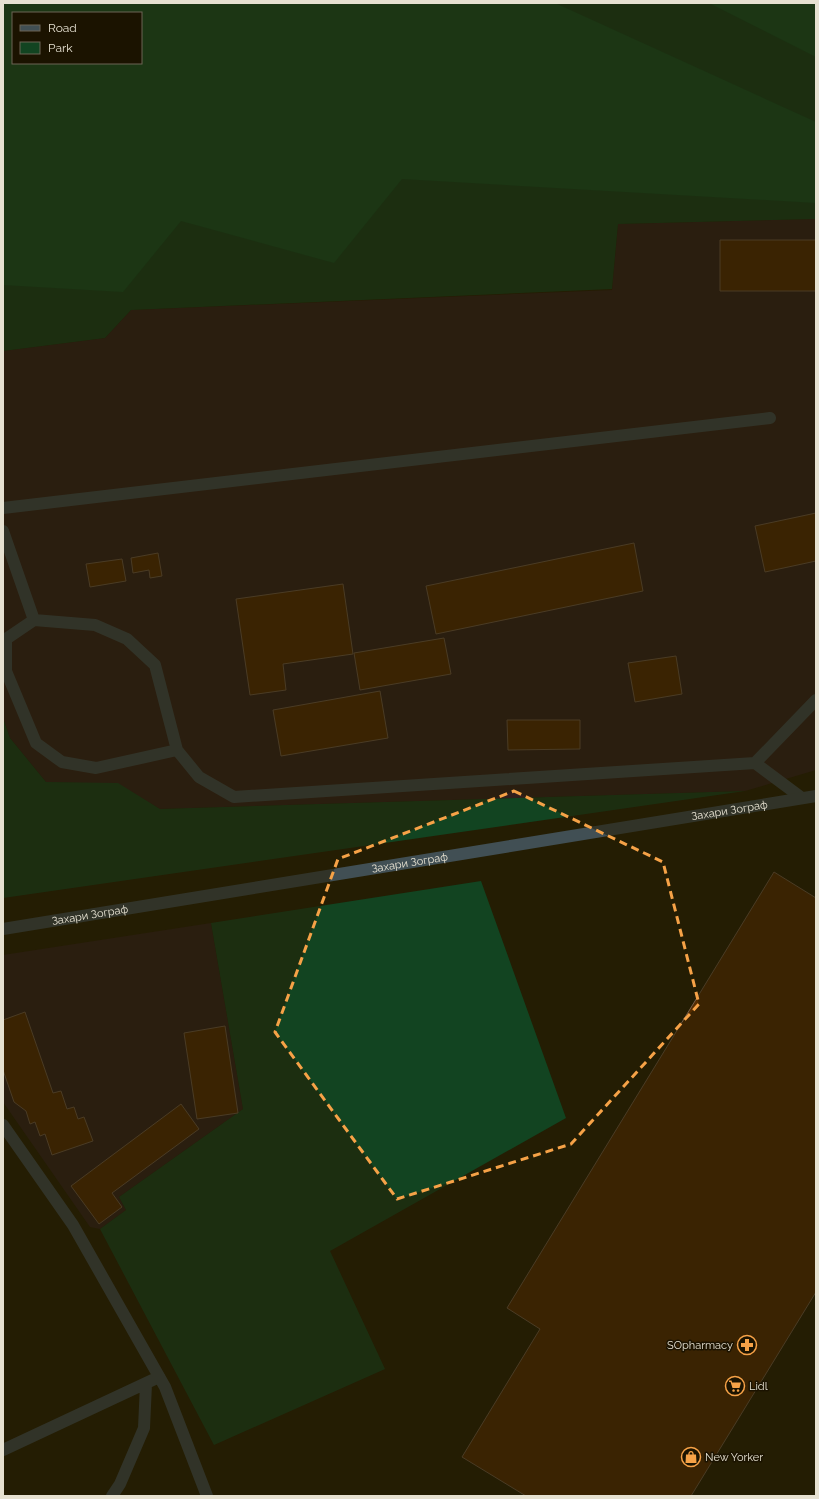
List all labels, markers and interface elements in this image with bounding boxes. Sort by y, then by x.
legend [12,12,142,64]
text: Road [48,21,77,35]
text: Park [48,41,73,55]
street label: Захари Зограф [690,797,769,823]
street label: Захари Зограф [370,850,449,875]
street label: Захари Зограф [51,902,129,927]
pharmacy icon: SOpharmacy [736,1334,758,1356]
place label: SOpharmacy [667,1339,733,1352]
supermarket icon: Lidl [724,1375,746,1397]
place label: Lidl [749,1380,768,1393]
shop icon: New Yorker [680,1446,702,1468]
place label: New Yorker [705,1451,763,1464]

